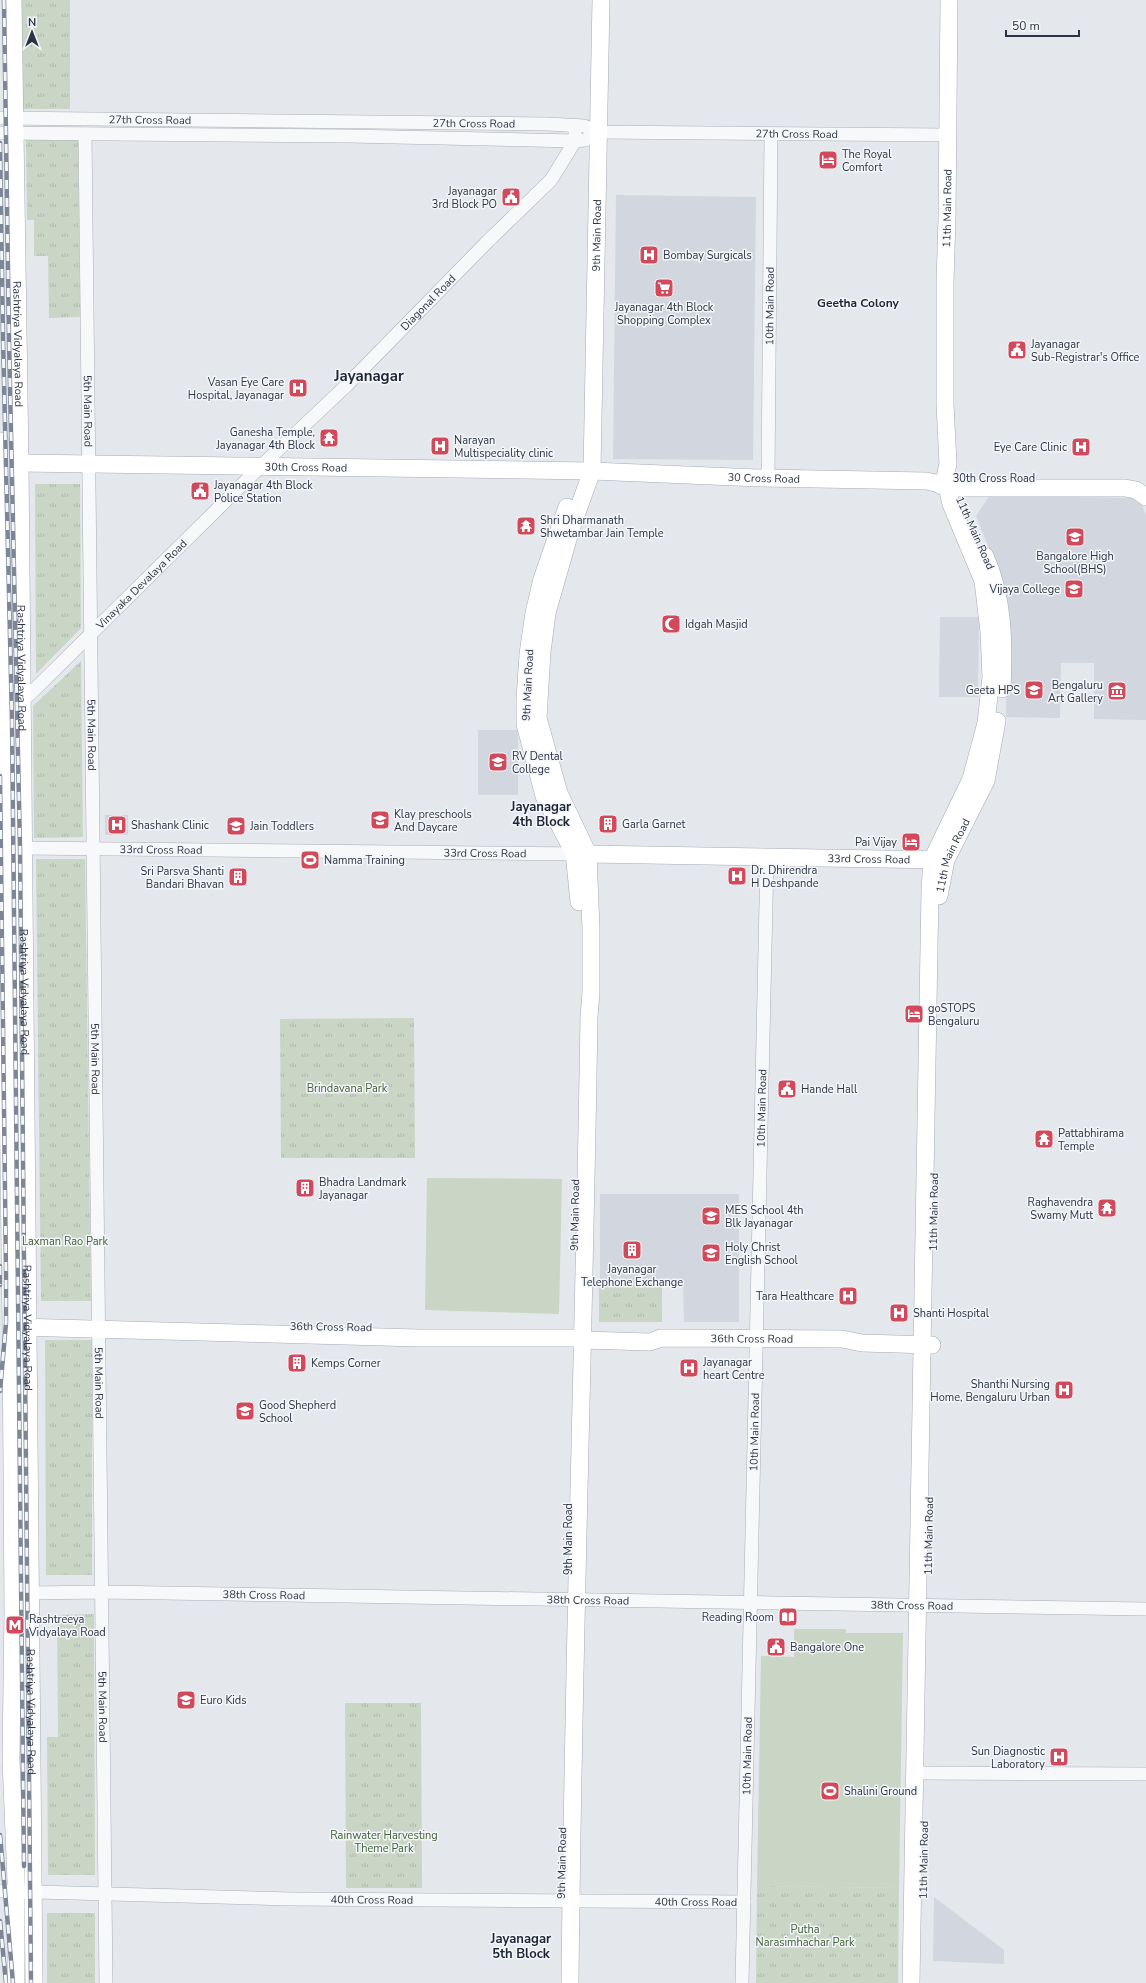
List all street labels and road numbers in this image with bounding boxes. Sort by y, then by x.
street label: 27th Cross Road [109,112,191,128]
street label: 27th Cross Road [433,115,515,131]
street label: 27th Cross Road [755,126,838,142]
street label: 11th Main Road [939,169,955,248]
street label: 9th Main Road [588,199,605,271]
street label: 10th Main Road [762,267,777,345]
street label: Diagonal Road [397,271,459,334]
street label: Rashtriya Vidyalaya Road [10,281,27,407]
street label: 5th Main Road [80,375,96,447]
street label: 30th Cross Road [265,459,347,475]
street label: 30 Cross Road [727,469,800,486]
street label: 30th Cross Road [953,471,1035,486]
street label: 11th Main Road [952,494,998,572]
street label: Vinayaka Devalaya Road [92,536,190,633]
street label: Rashtriya Vidyalaya Road [14,605,30,731]
street label: 9th Main Road [519,649,537,721]
street label: 5th Main Road [84,699,100,771]
street label: 11th Main Road [932,816,973,894]
street label: 33rd Cross Road [120,842,202,857]
street label: 33rd Cross Road [443,845,526,861]
street label: 33rd Cross Road [827,851,910,867]
street label: Rashtriya Vidyalaya Road [17,929,33,1055]
street label: 5th Main Road [88,1023,103,1095]
street label: 10th Main Road [753,1069,770,1148]
street label: 11th Main Road [926,1173,942,1251]
street label: 9th Main Road [567,1179,583,1251]
street label: Rashtriya Vidyalaya Road [20,1265,36,1391]
street label: 36th Cross Road [290,1319,372,1335]
street label: 36th Cross Road [711,1331,793,1346]
street label: 5th Main Road [91,1347,107,1419]
street label: 10th Main Road [746,1393,763,1472]
street label: 11th Main Road [921,1497,937,1575]
street label: 9th Main Road [561,1503,576,1575]
street label: 38th Cross Road [223,1586,305,1603]
street label: 38th Cross Road [547,1592,629,1608]
street label: 38th Cross Road [870,1597,953,1613]
street label: Rashtriya Vidyalaya Road [23,1649,40,1775]
street label: 5th Main Road [95,1671,111,1743]
street label: 10th Main Road [739,1717,755,1796]
street label: 11th Main Road [916,1821,932,1899]
street label: 9th Main Road [554,1827,570,1899]
street label: 40th Cross Road [331,1892,413,1907]
street label: 40th Cross Road [655,1894,737,1909]

